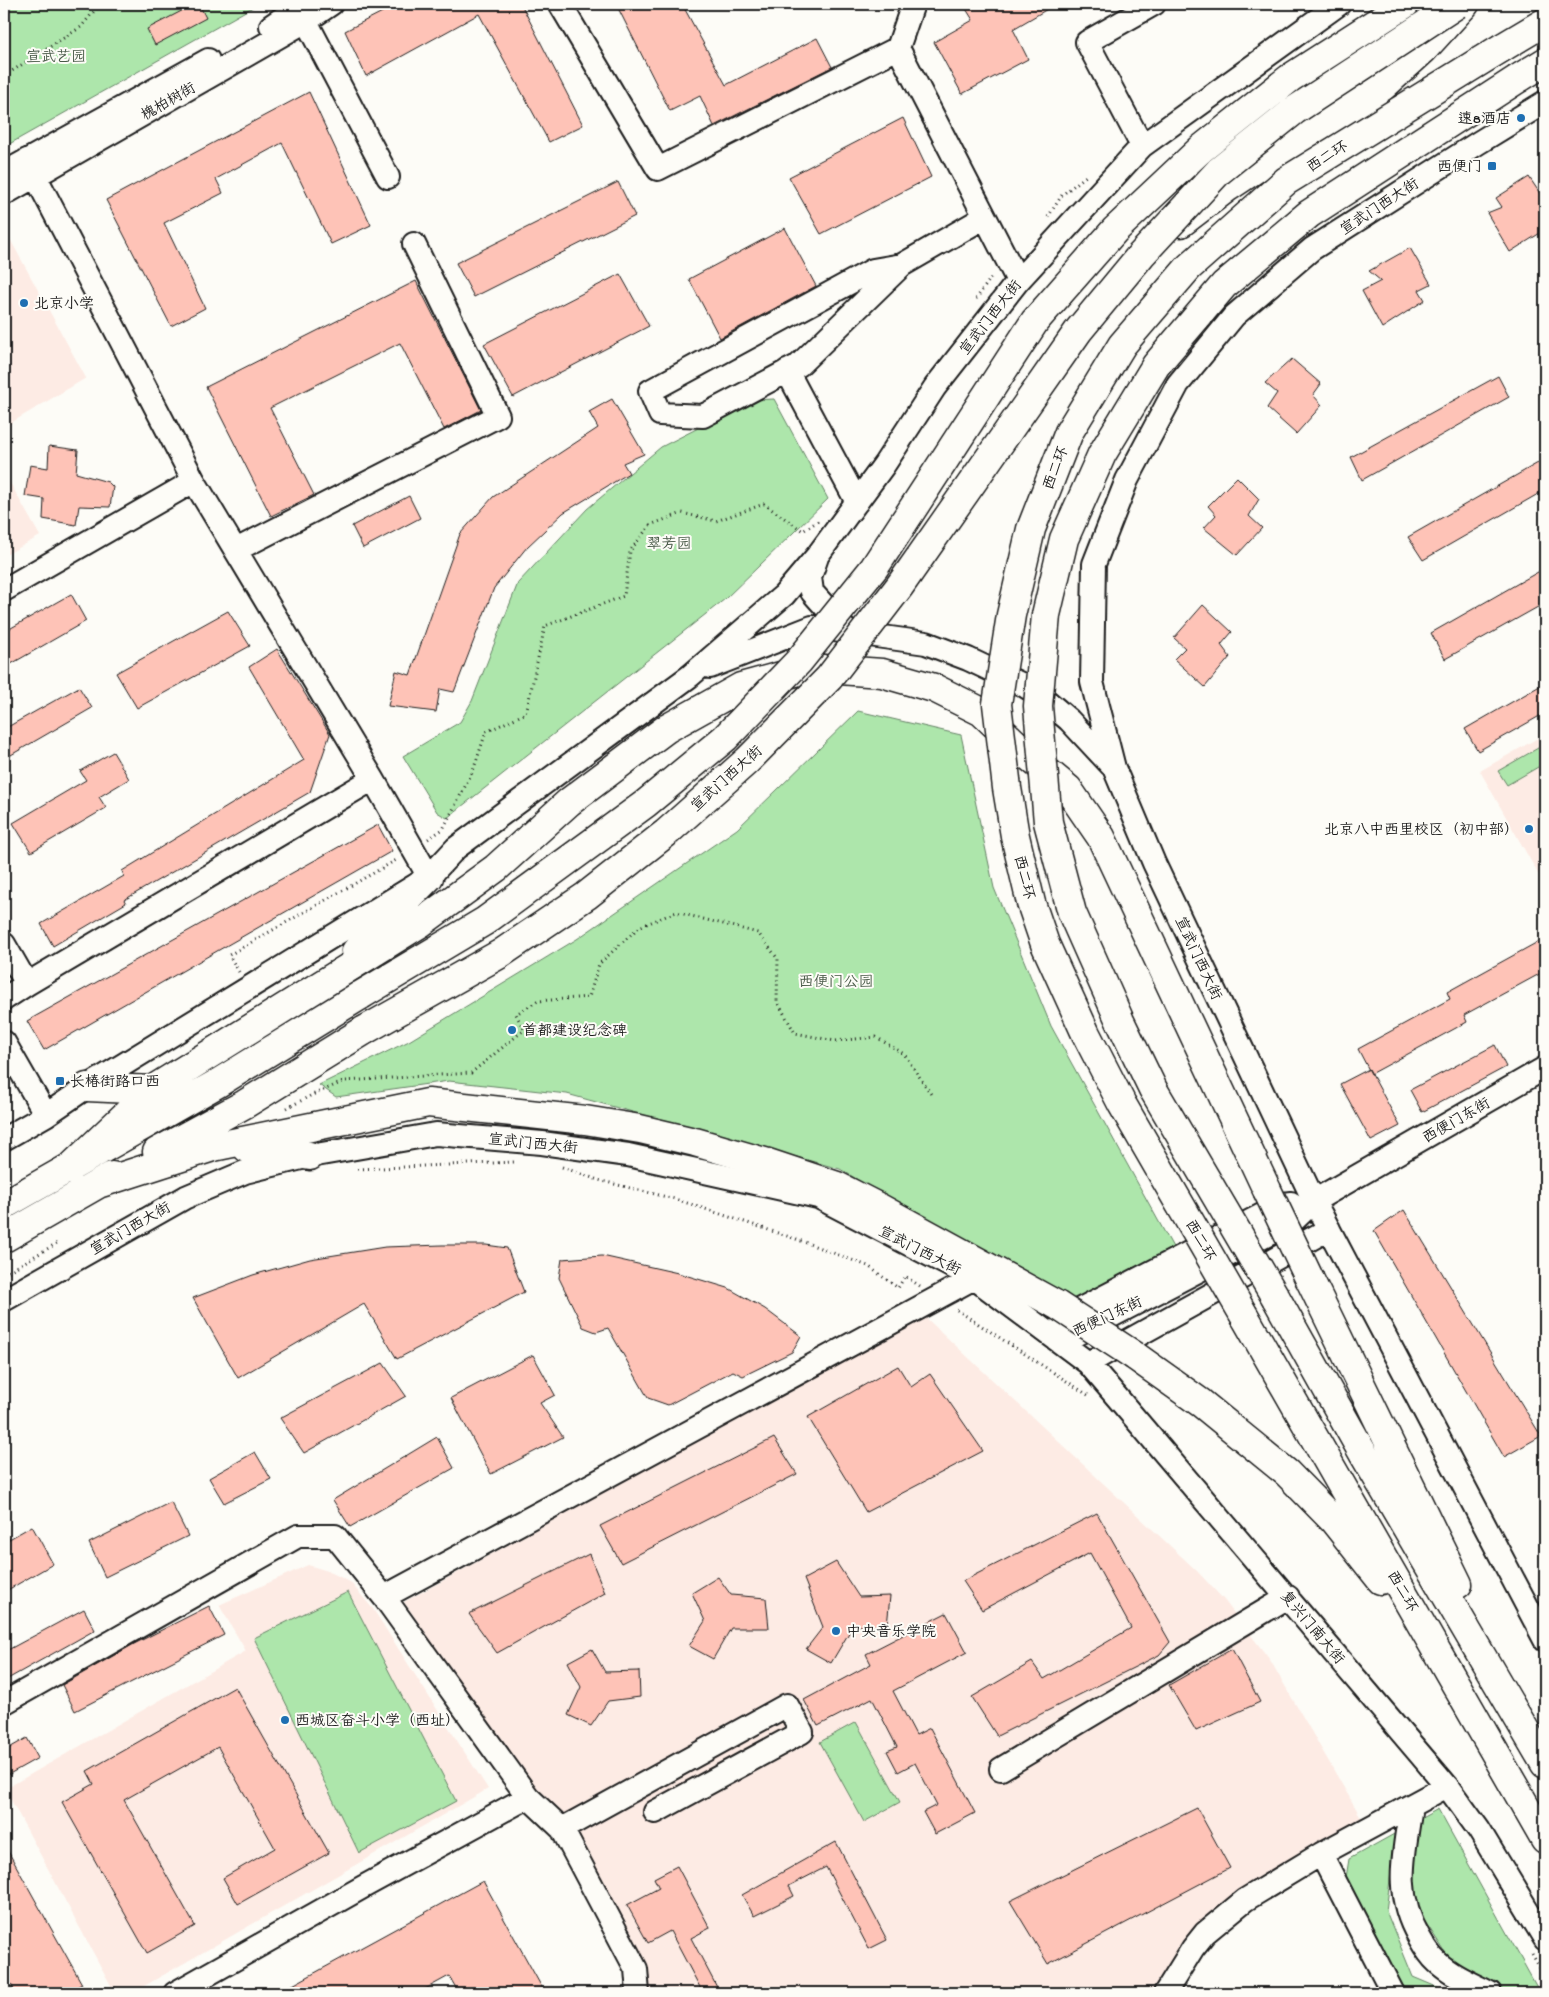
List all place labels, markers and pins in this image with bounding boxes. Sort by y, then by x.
place label: 速8酒店 [1458,110,1511,129]
marker: 速8酒店 [1515,112,1527,124]
place label: 西便门 [1437,159,1482,177]
marker: 西便门 [1486,160,1498,172]
place label: 北京小学 [34,295,94,314]
marker: 北京小学 [18,297,30,309]
place label: 北京八中西里校区（初中部） [1324,822,1519,840]
marker: 北京八中西里校区（初中部） [1523,823,1535,835]
place label: 首都建设纪念碑 [522,1022,627,1041]
marker: 首都建设纪念碑 [506,1024,518,1036]
place label: 长椿街路口西 [70,1074,160,1092]
marker: 长椿街路口西 [54,1075,66,1087]
place label: 中央音乐学院 [846,1623,936,1642]
marker: 中央音乐学院 [830,1625,842,1637]
place label: 西城区奋斗小学（西址） [295,1712,460,1731]
marker: 西城区奋斗小学（西址） [279,1714,291,1726]

